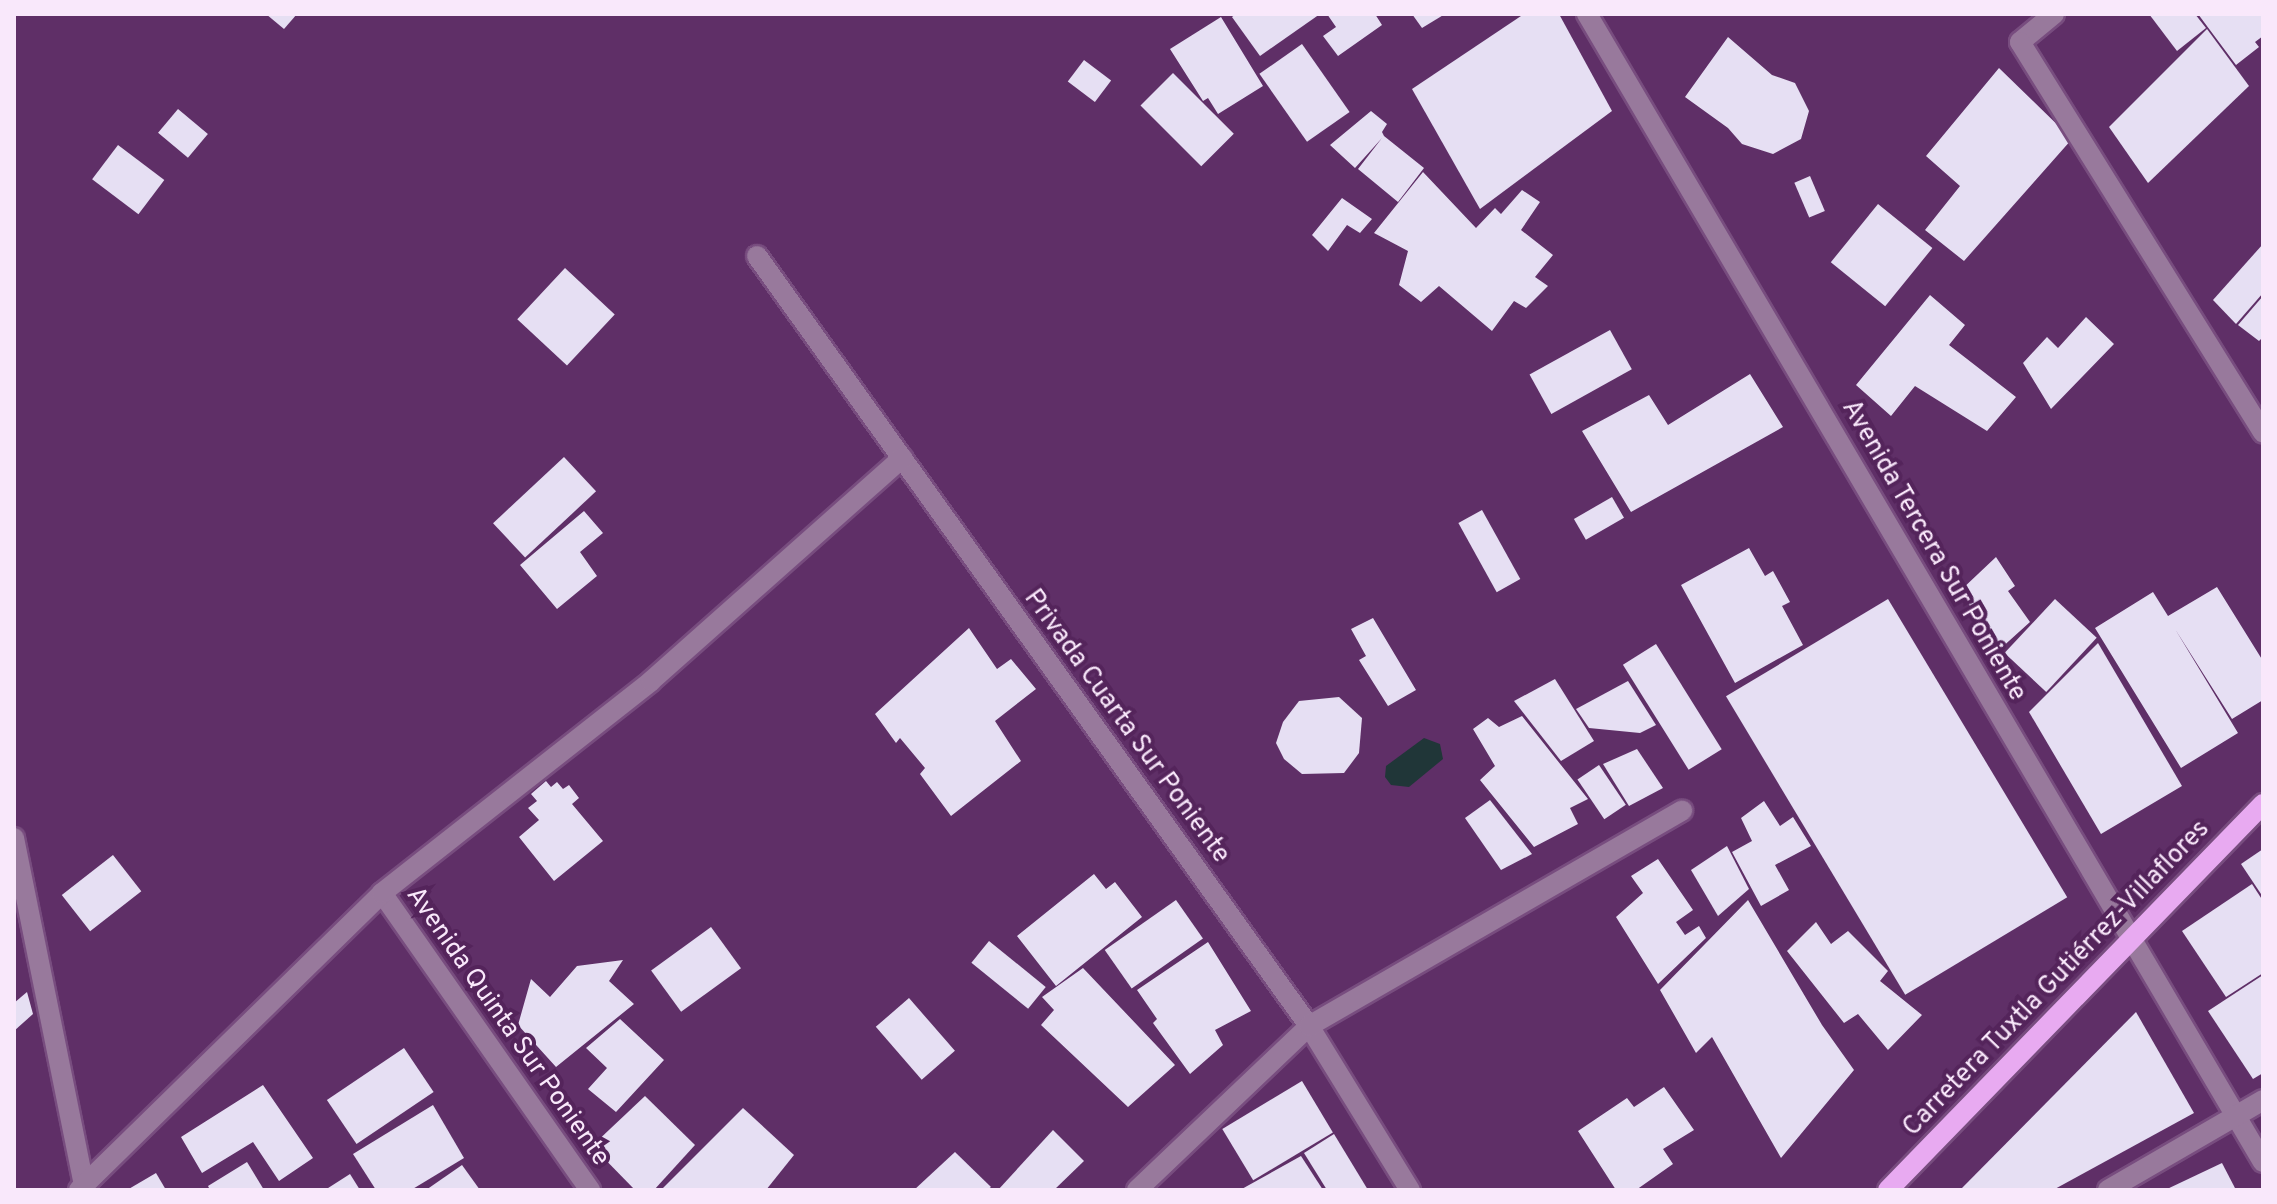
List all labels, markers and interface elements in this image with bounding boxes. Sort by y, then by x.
street label: Avenida Tercera Sur Poniente [1834,394,2032,708]
street label: Privada Cuarta Sur Poniente [1016,584,1236,870]
street label: Carretera Tuxtla Gutiérrez-Villaflores [1897,814,2217,1144]
street label: Avenida Quinta Sur Poniente [398,881,616,1173]

